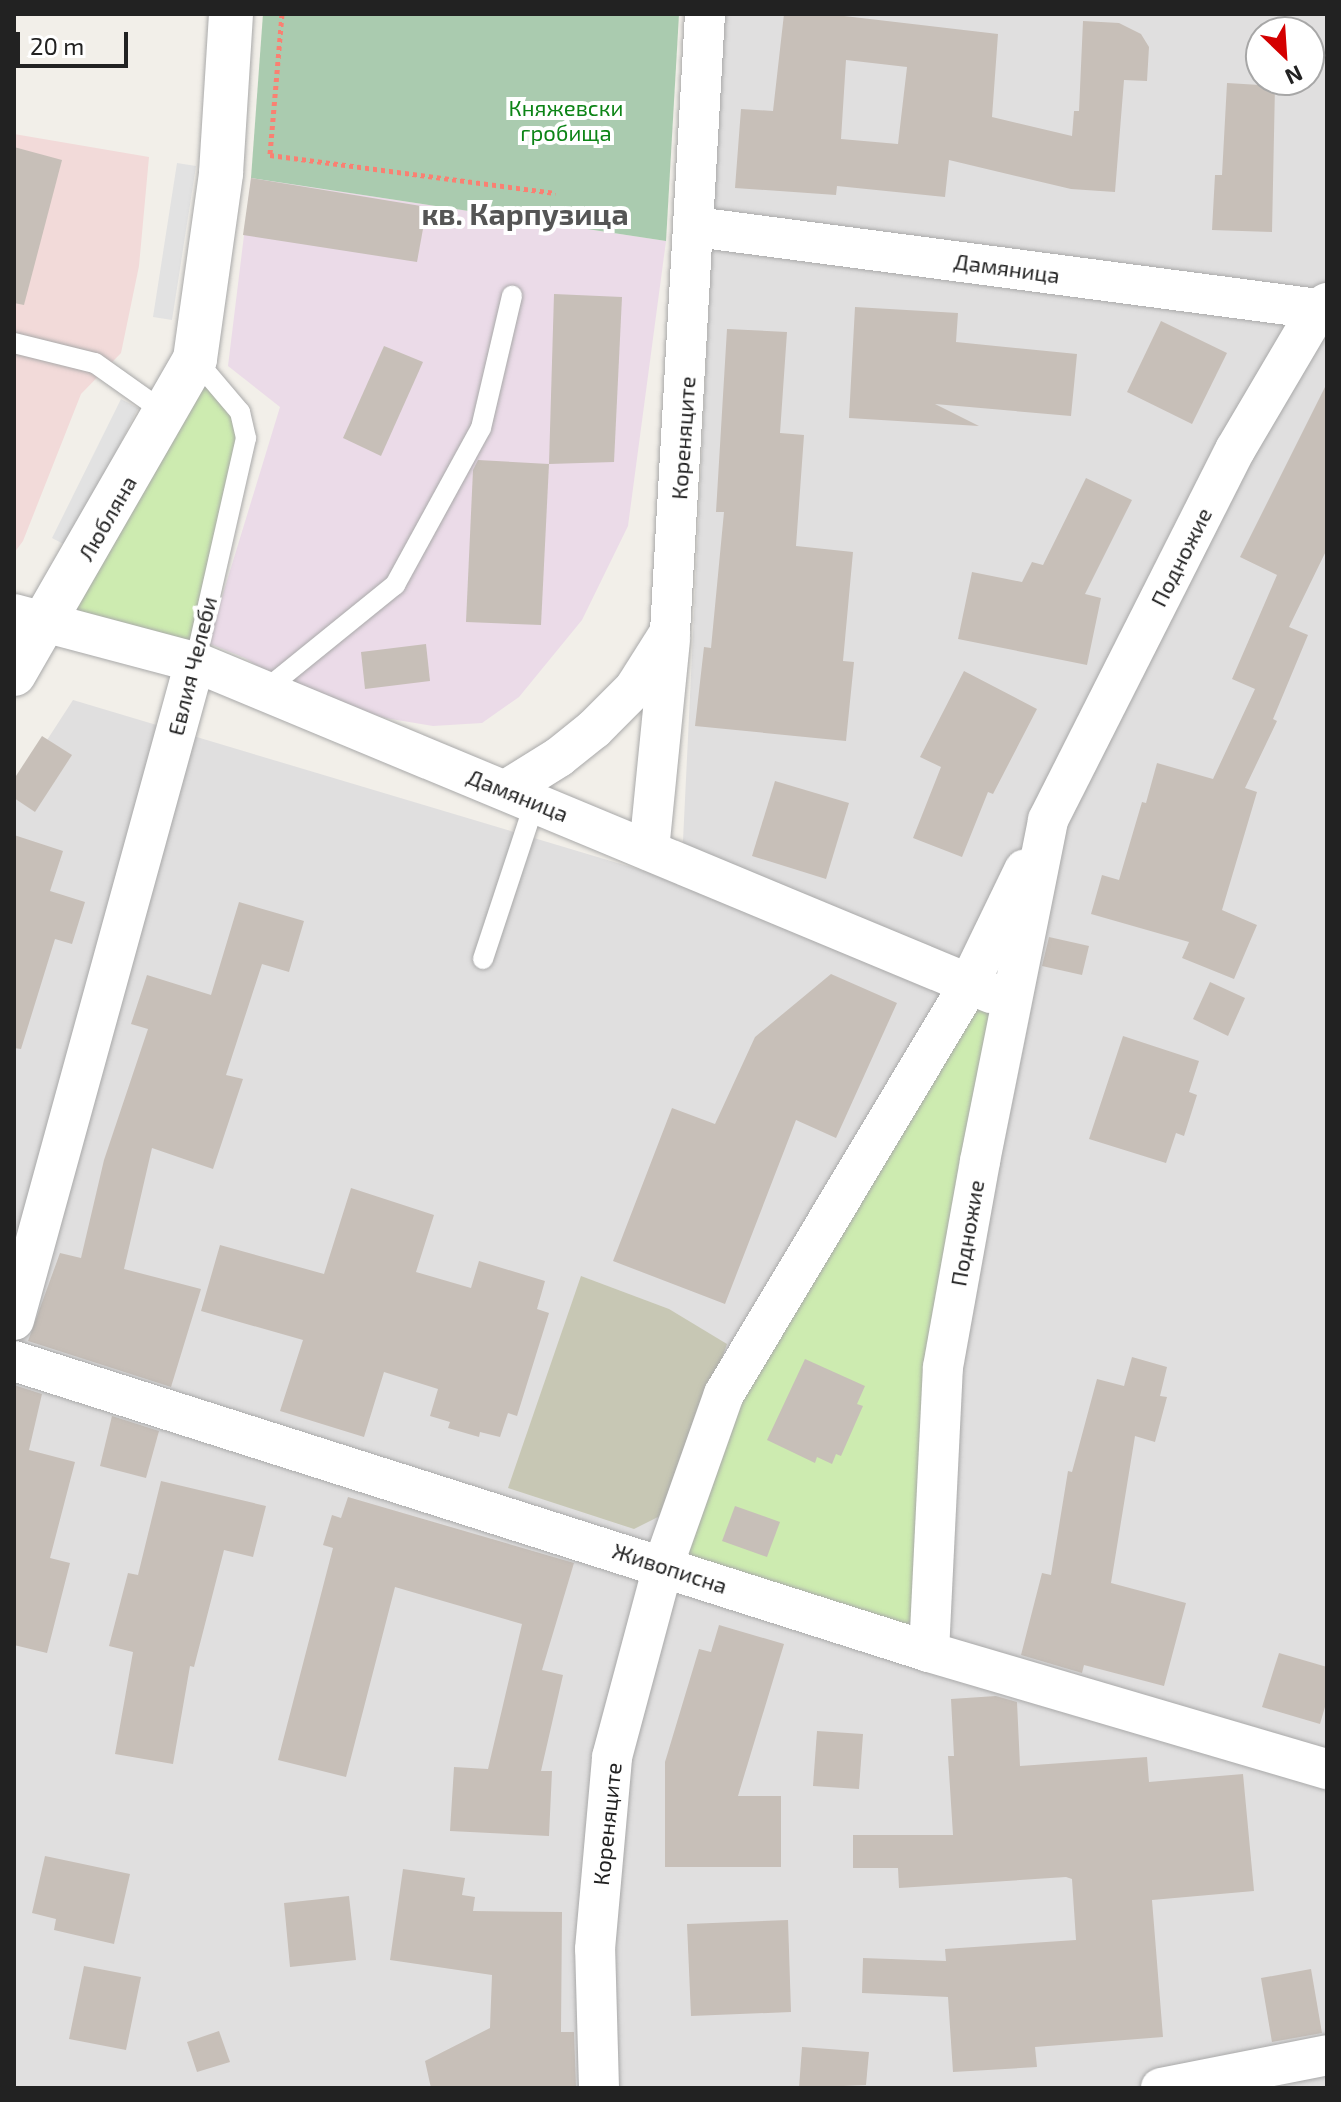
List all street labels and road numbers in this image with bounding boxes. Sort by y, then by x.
street label: Дамяница [952,248,1062,288]
street label: Кореняците [666,375,700,501]
street label: Любляна [72,471,142,565]
street label: Подножие [1145,503,1217,611]
street label: Евлия Челеби [162,594,222,738]
street label: Дамяница [464,763,572,827]
street label: Подножие [945,1178,989,1288]
street label: Живописна [609,1537,731,1599]
street label: Кореняците [587,1761,627,1887]

